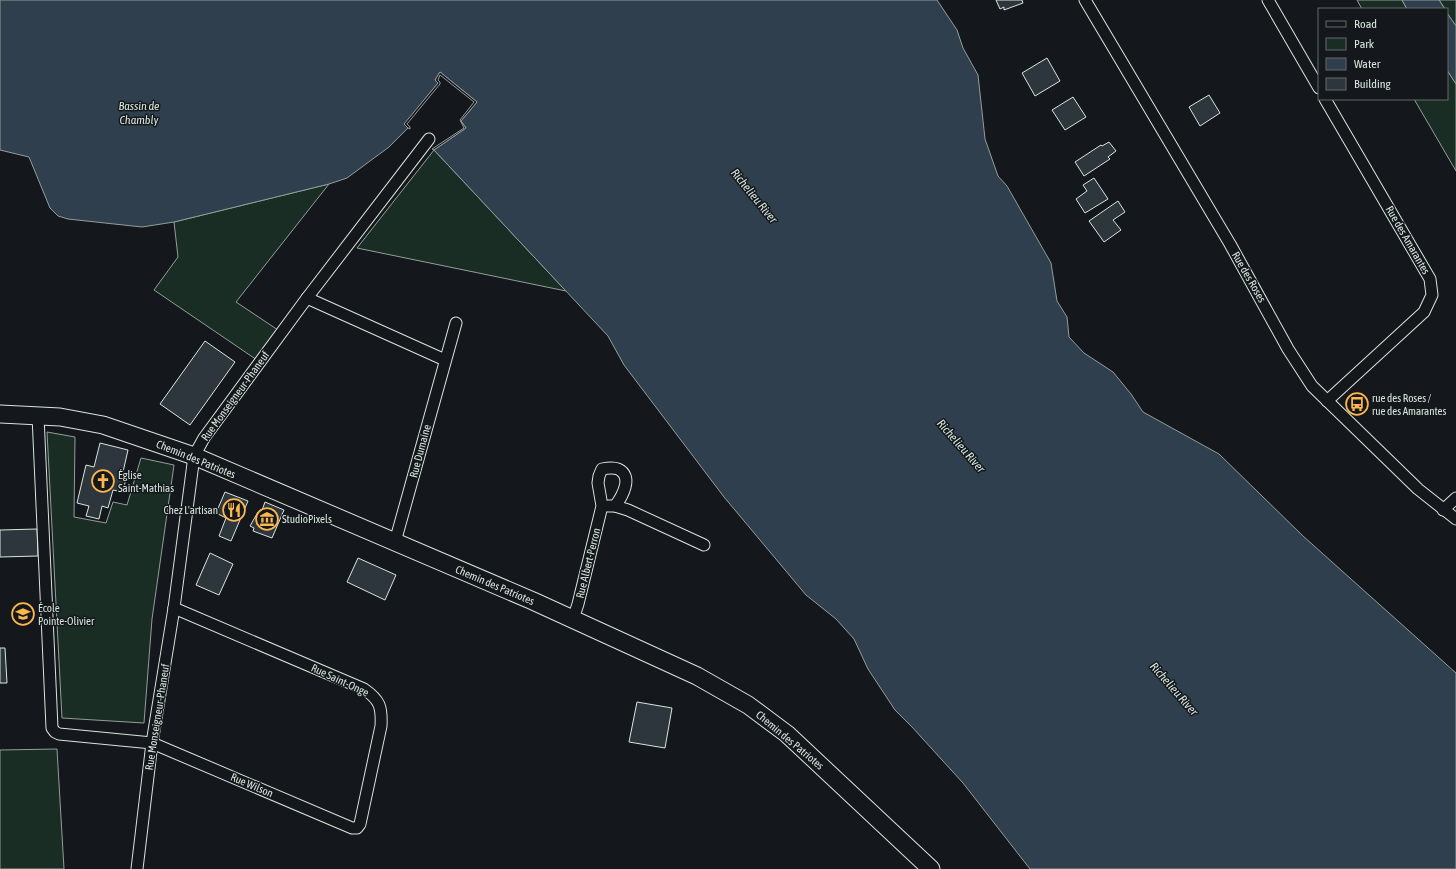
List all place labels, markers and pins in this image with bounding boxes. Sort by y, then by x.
bus stop icon: rue des Roses / rue des Amarantes [1344,391,1370,417]
place label: rue des Roses / rue des Amarantes [1372,392,1447,417]
church icon: Église Saint-Mathias [90,468,116,494]
place label: Église Saint-Mathias [118,469,174,494]
restaurant icon: Chez L'artisan [221,497,247,523]
place label: Chez L'artisan [163,504,218,516]
museum icon: StudioPixels [254,506,280,532]
place label: StudioPixels [282,513,332,525]
school or university icon: École Pointe-Olivier [10,601,36,627]
place label: École Pointe-Olivier [38,602,95,627]

